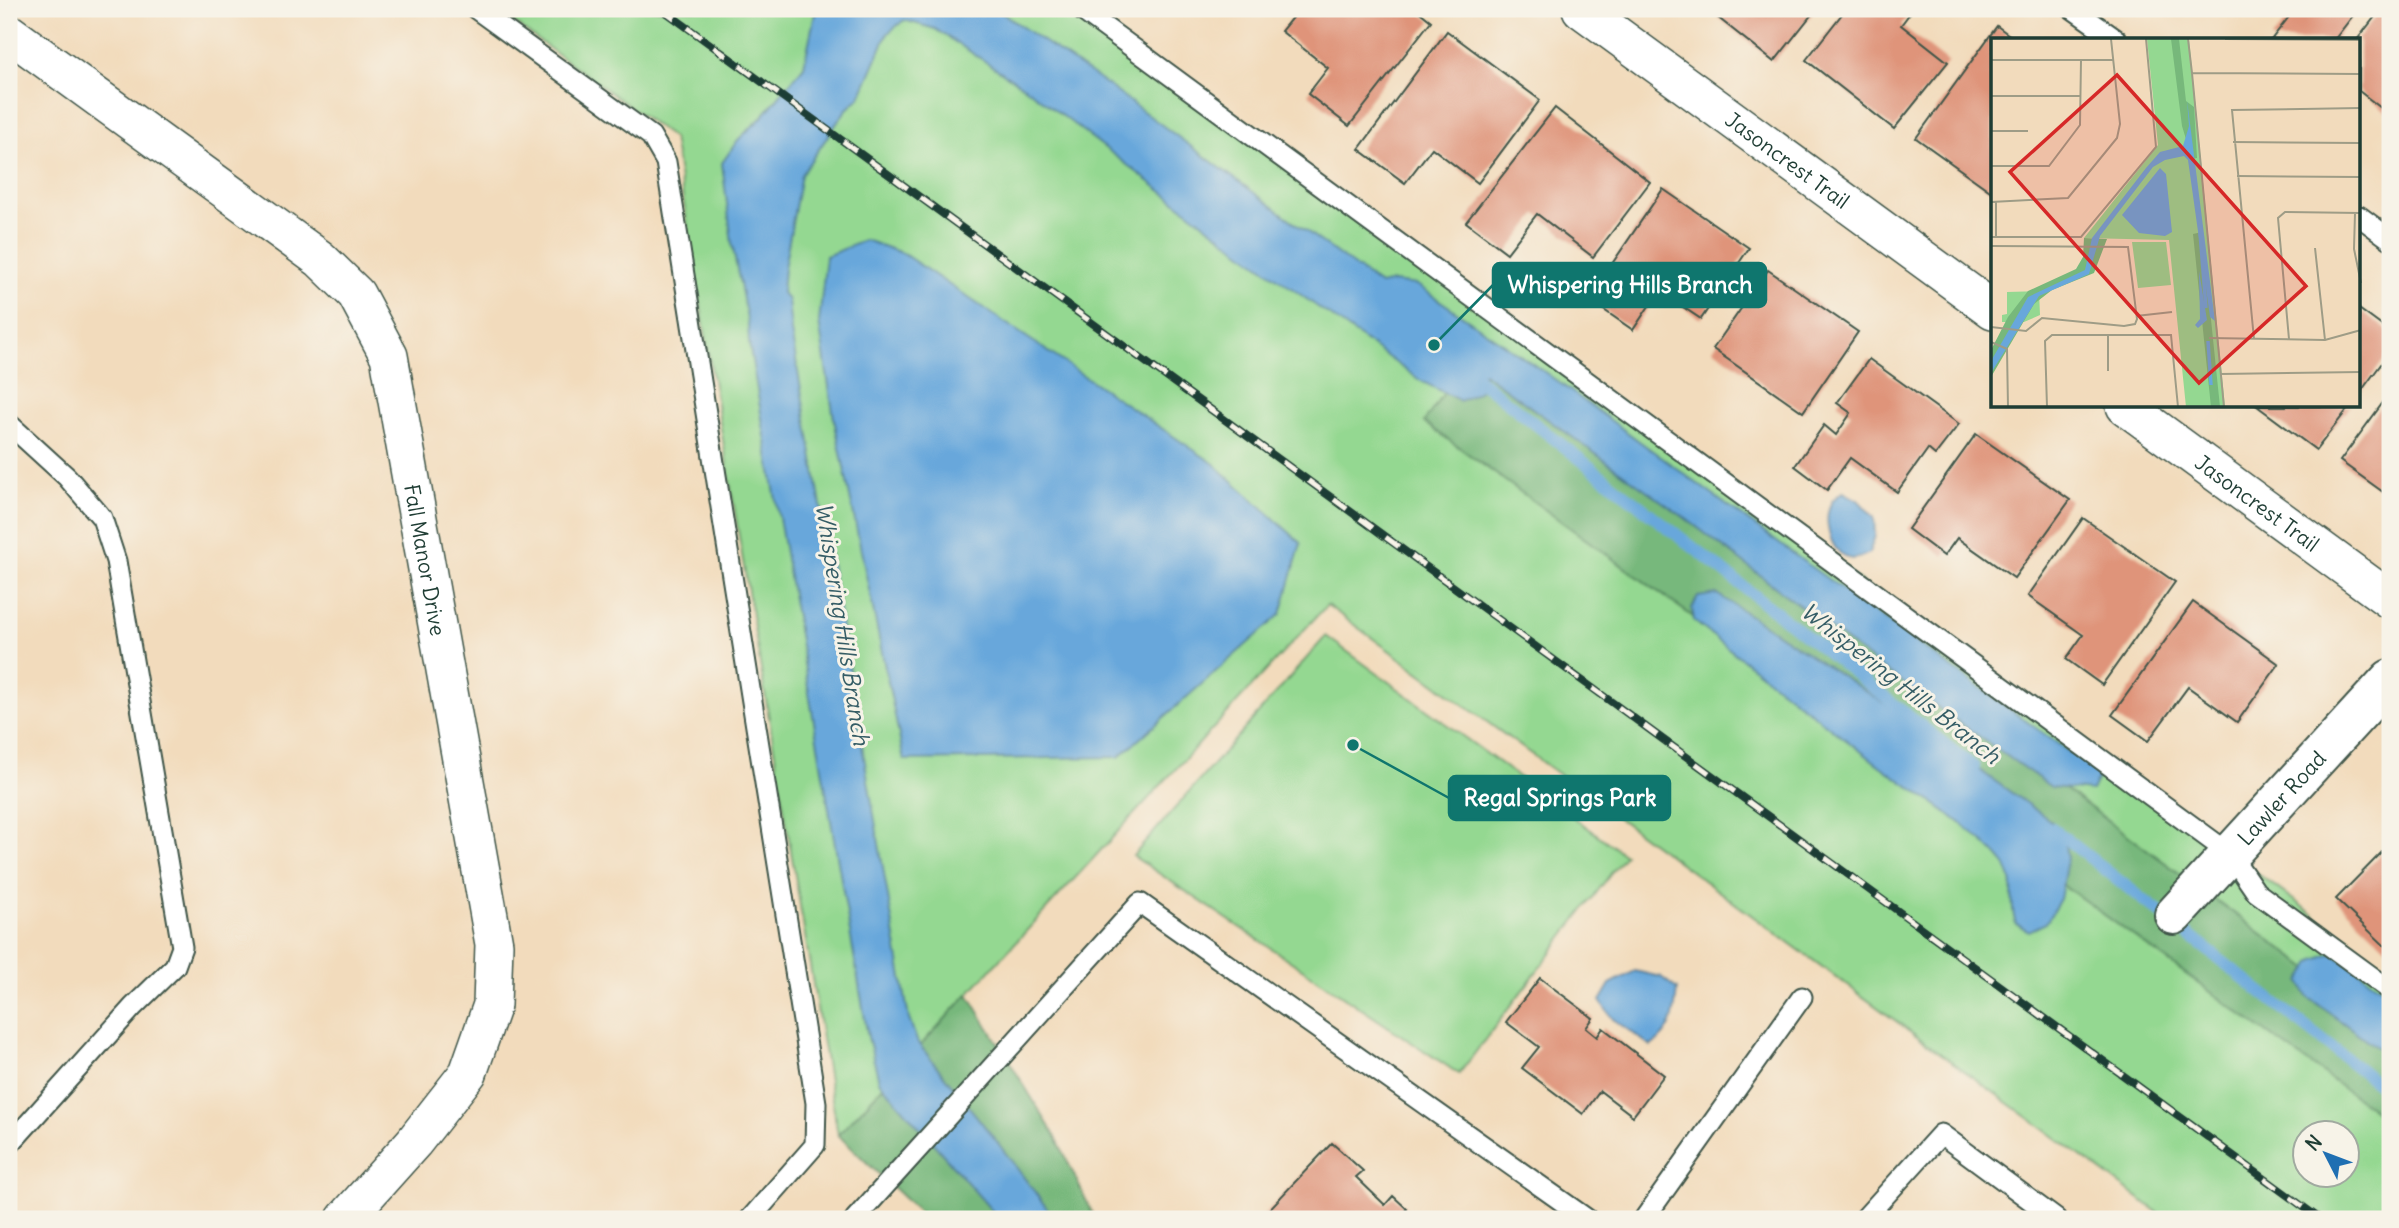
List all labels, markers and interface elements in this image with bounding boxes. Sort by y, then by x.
inset map [1991,38,2360,408]
street label: Jasoncrest Trail [1720,106,1855,214]
callout: Whispering Hills Branch [1493,263,1766,307]
text: Whispering Hills Branch [1508,270,1753,299]
street label: Jasoncrest Trail [2190,449,2325,557]
street label: Fall Manor Drive [399,482,452,638]
water label: Whispering Hills Branch [810,501,877,748]
water label: Whispering Hills Branch [1796,596,2007,770]
street label: Lawler Road [2231,745,2331,851]
callout: Regal Springs Park [1449,776,1670,820]
text: Regal Springs Park [1463,783,1657,812]
north arrow [2290,1120,2360,1190]
text: N [2300,1130,2327,1156]

